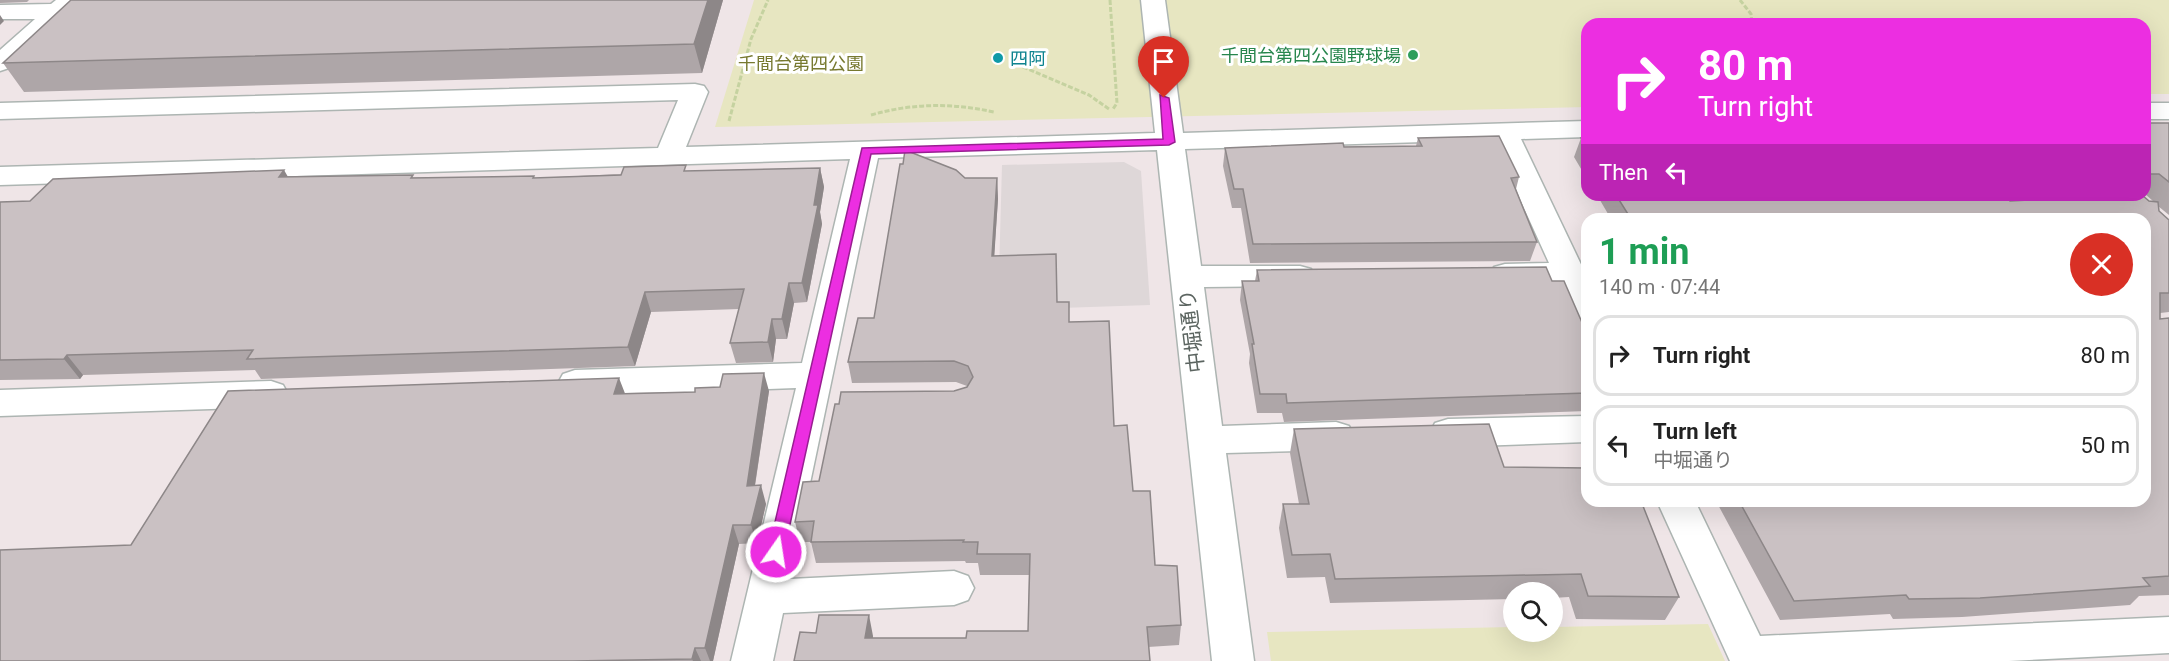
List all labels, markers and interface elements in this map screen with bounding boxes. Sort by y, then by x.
pin [1138,36,1189,98]
text: 80 m [1698,41,1793,90]
icon: right [1599,42,1677,120]
icon: arrive [1147,45,1180,78]
place label: 千間台第四公園野球場 [1221,45,1401,66]
place label: 四阿 [1010,48,1046,69]
marker: 千間台第四公園野球場 [1406,48,1420,62]
marker: 四阿 [991,51,1005,65]
park label: 千間台第四公園 [738,53,864,74]
text: Turn right [1698,91,1813,123]
icon: left [1660,156,1693,189]
text: Then [1599,160,1648,185]
text: 1 min [1599,231,1690,273]
button: close [2070,233,2133,296]
text: 140 m · 07:44 [1599,275,1720,299]
street label: 中堀通り [1175,288,1209,374]
icon: right [1602,339,1635,372]
text: Turn right [1653,343,1750,368]
text: 80 m [2081,343,2130,368]
text: Turn left [1653,419,1737,444]
icon: left [1602,429,1635,462]
text: 50 m [2081,433,2130,458]
text: 中堀通り [1653,448,1733,472]
position arrow [744,520,808,584]
map controls [1503,582,1563,642]
button: search [1503,582,1563,642]

